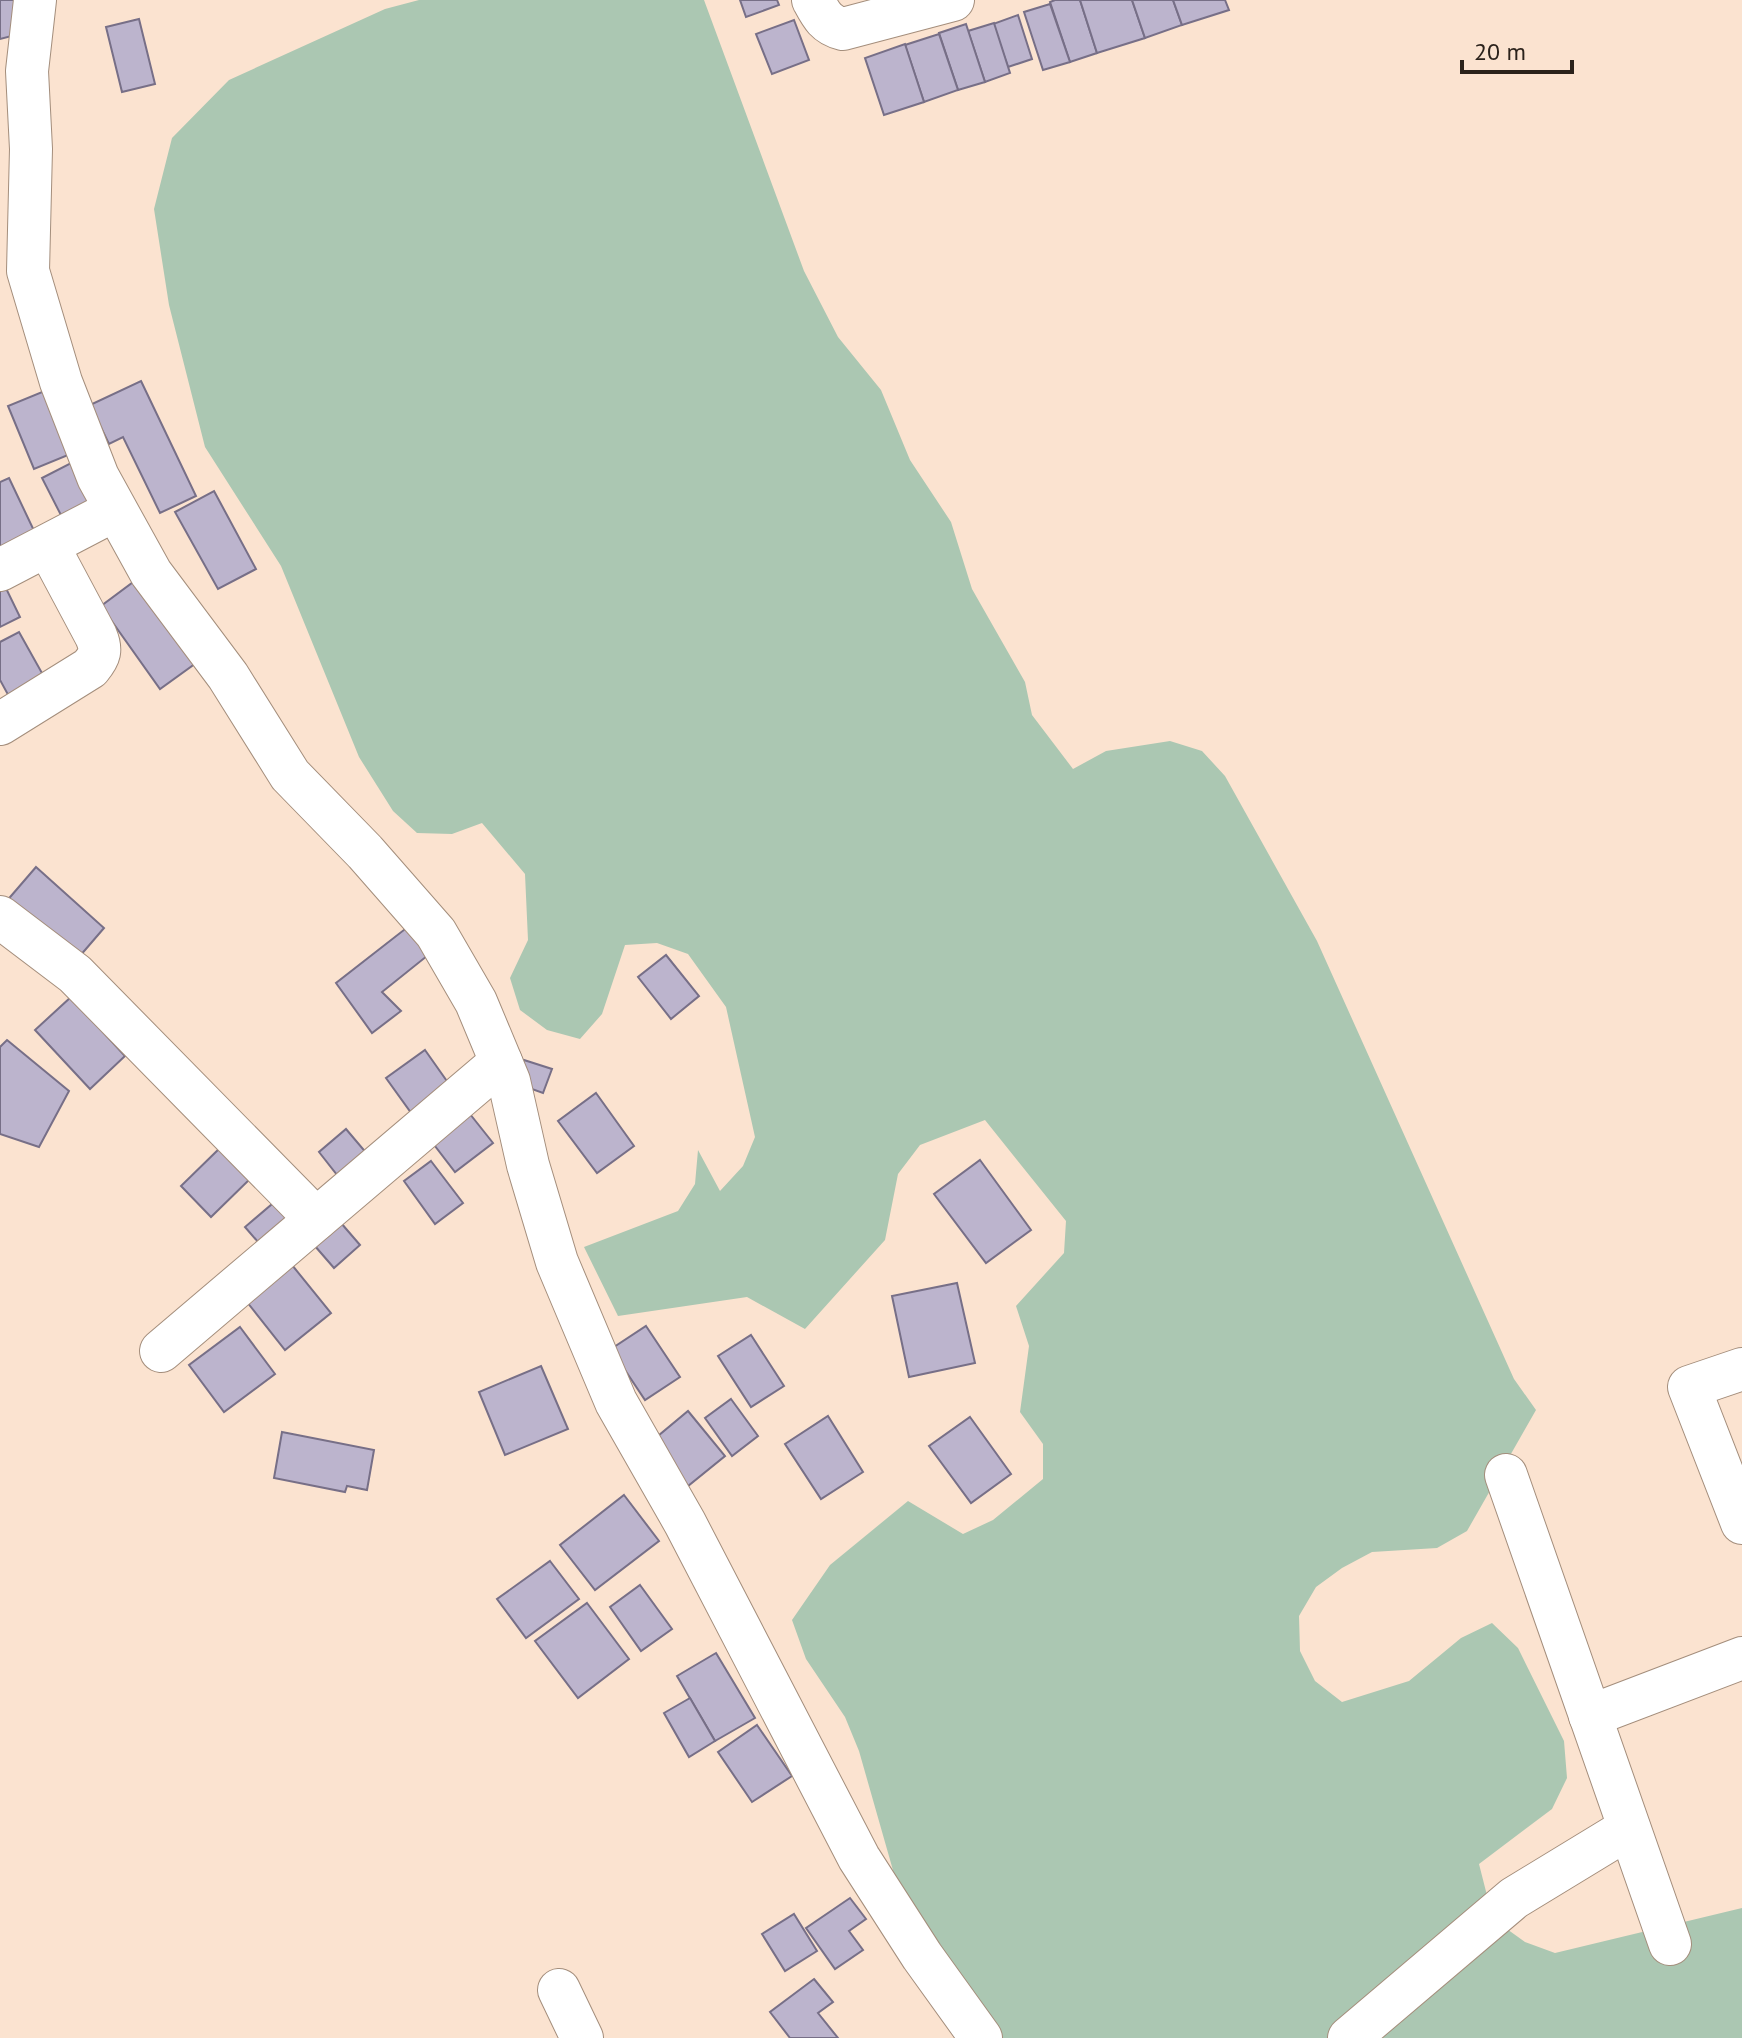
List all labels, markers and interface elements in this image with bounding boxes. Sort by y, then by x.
scale bar [1462,24,1572,74]
text: 20 m [1474,36,1526,67]

